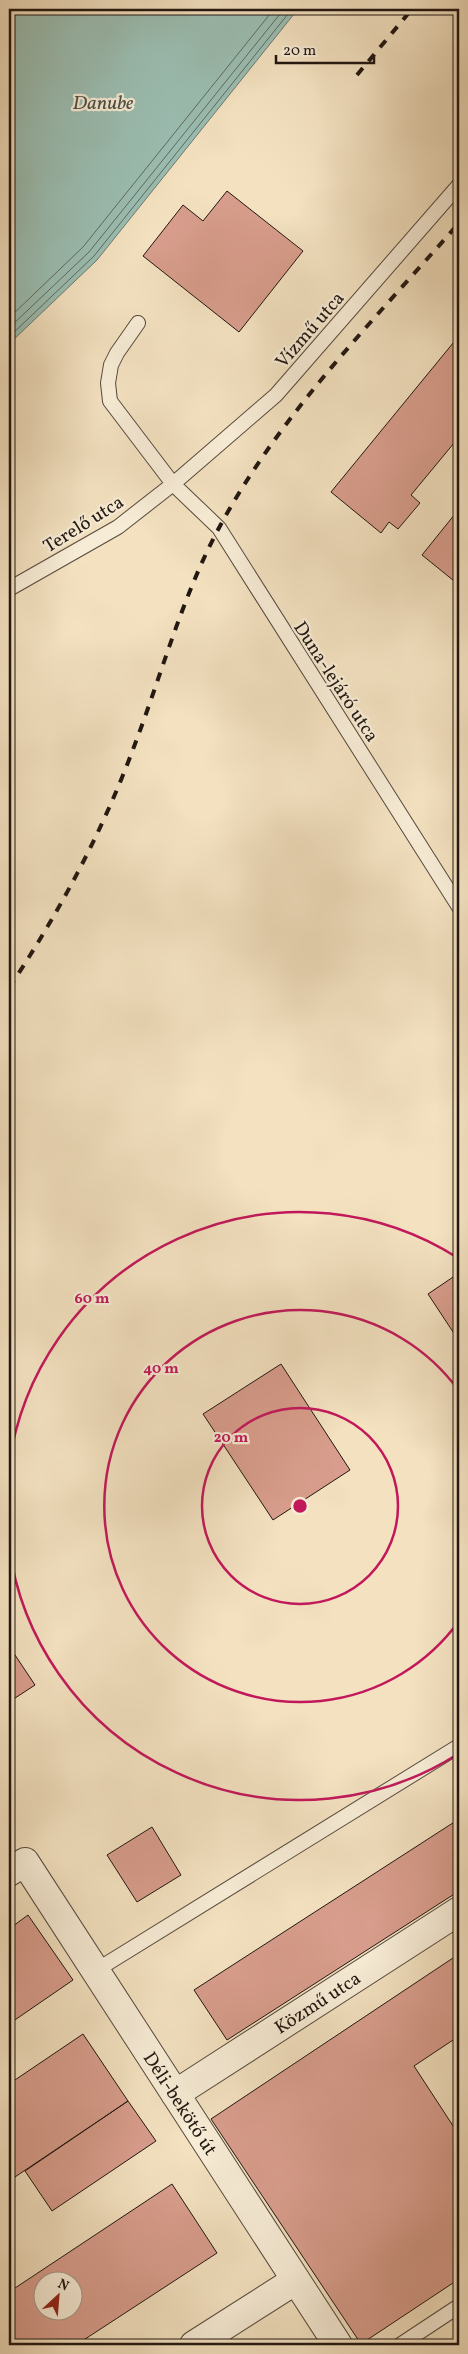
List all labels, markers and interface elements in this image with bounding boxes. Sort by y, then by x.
scale bar [276,32,373,64]
text: 20 m [283,41,316,62]
water label: Danube [73,90,134,118]
street label: Vízmű utca [270,286,351,374]
street label: Terelő utca [39,490,129,560]
street label: Duna-lejáró utca [286,617,384,748]
text: 60 m [75,1289,110,1310]
text: 40 m [143,1359,179,1380]
text: 20 m [214,1428,249,1449]
centre of rings [291,1497,309,1515]
street label: Közmű utca [270,1966,366,2041]
street label: Déli-bekötő út [136,2047,223,2161]
north arrow [32,2272,82,2322]
text: N [54,2275,72,2296]

